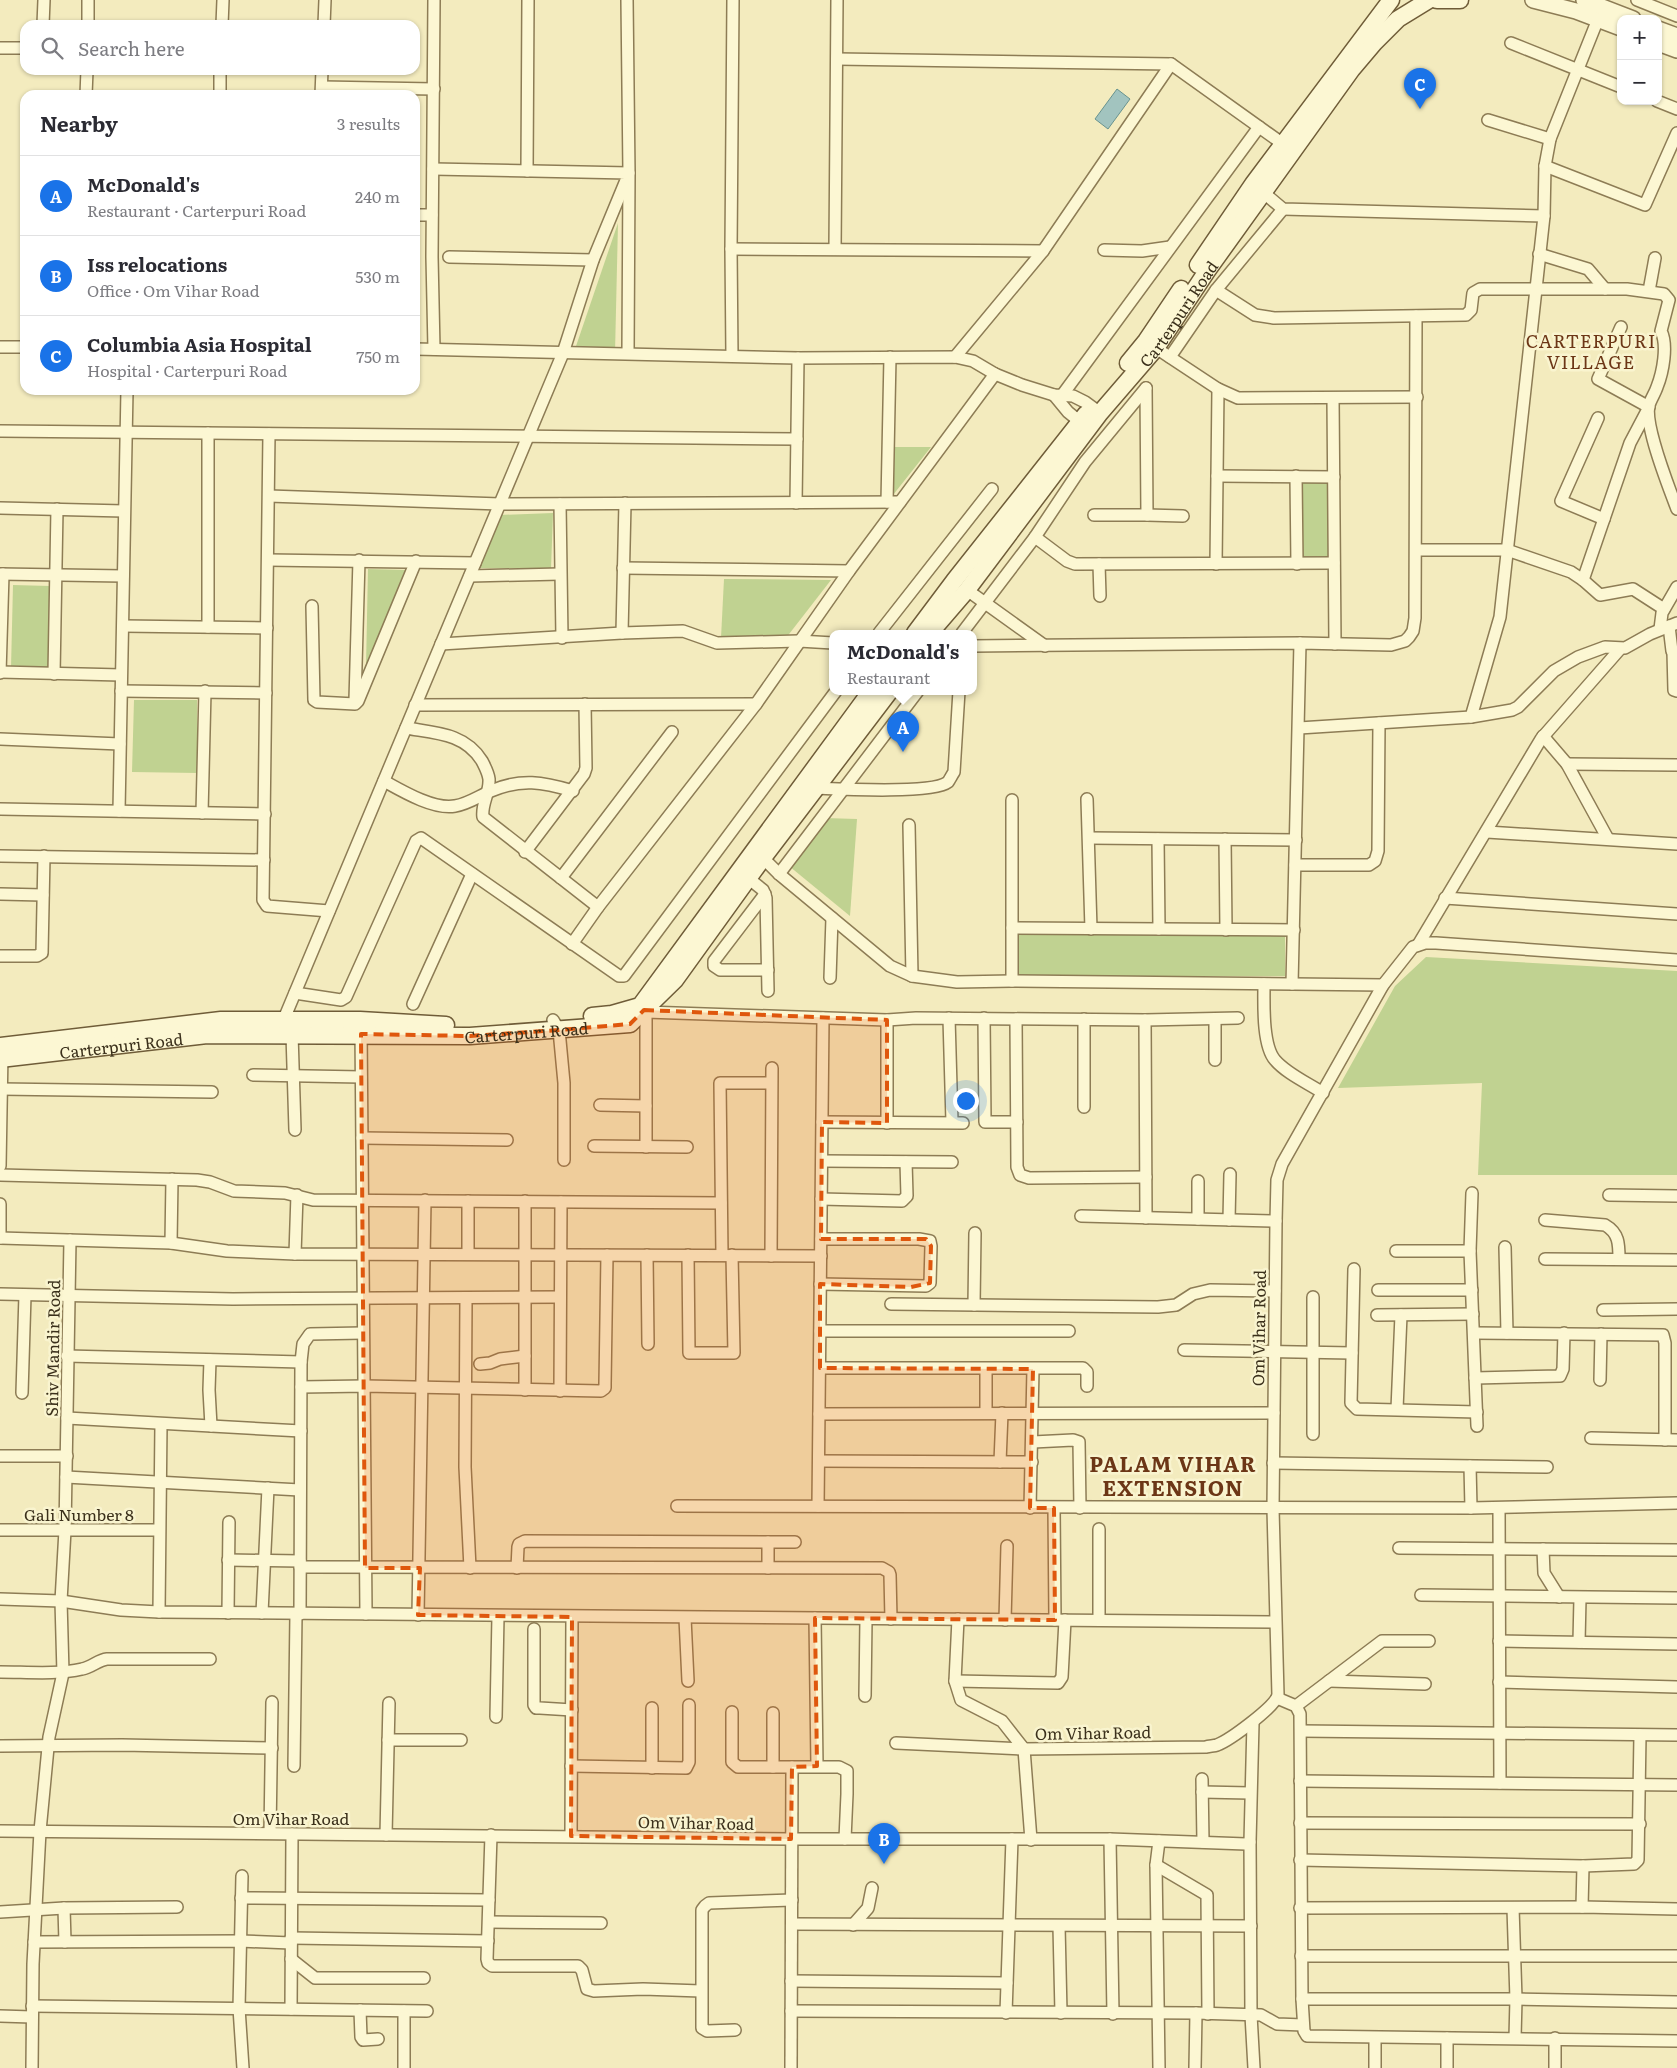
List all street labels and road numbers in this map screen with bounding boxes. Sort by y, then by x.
street label: Carterpuri Road [1133,255,1223,372]
street label: Carterpuri Road [464,1015,589,1048]
street label: Carterpuri Road [58,1026,184,1064]
street label: Om Vihar Road [1245,1269,1271,1386]
street label: Shiv Mandir Road [39,1279,65,1417]
street label: Gali Number 8 [24,1502,134,1526]
street label: Om Vihar Road [1035,1719,1152,1745]
street label: Om Vihar Road [233,1806,349,1830]
street label: Om Vihar Road [638,1809,755,1835]

